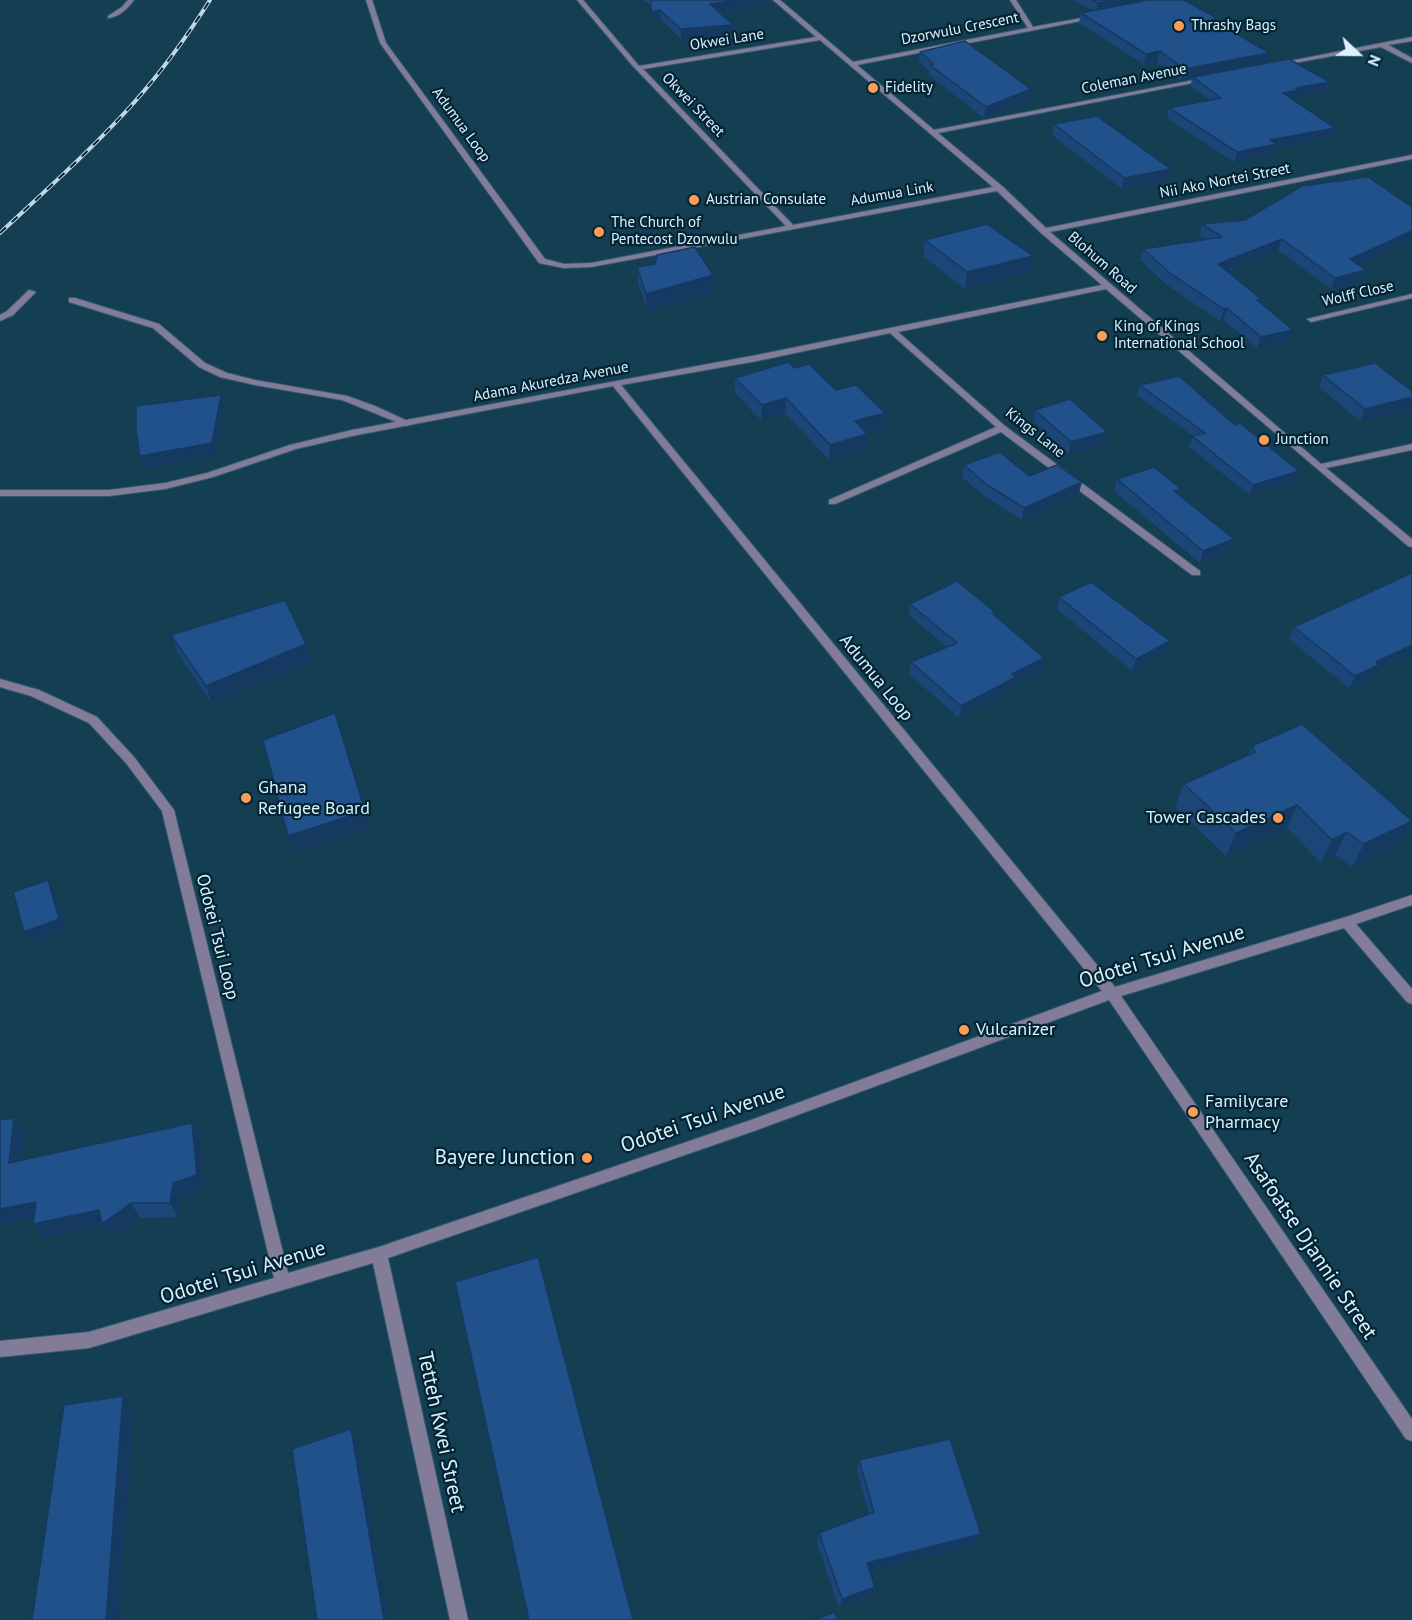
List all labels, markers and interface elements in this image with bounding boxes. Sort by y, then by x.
street label: Dzorwulu Crescent [900,9,1020,49]
place label: Thrashy Bags [1191,17,1276,35]
marker: Thrashy Bags [1172,19,1186,33]
north arrow [1328,24,1388,84]
street label: Okwei Lane [689,25,765,55]
text: N [1363,52,1386,69]
street label: Coleman Avenue [1080,60,1188,98]
street label: Okwei Street [658,69,728,141]
place label: Fidelity [885,79,933,97]
marker: Fidelity [866,81,880,95]
street label: Adumua Loop [428,84,494,166]
street label: Nii Ako Nortei Street [1158,160,1292,202]
street label: Adumua Link [849,178,935,210]
place label: Austrian Consulate [706,191,826,209]
marker: Austrian Consulate [687,193,701,207]
place label: The Church of Pentecost Dzorwulu [611,214,738,249]
marker: The Church of Pentecost Dzorwulu [592,225,606,239]
street label: Blohum Road [1064,228,1140,298]
street label: Wolff Close [1321,277,1395,311]
place label: King of Kings International School [1114,318,1244,353]
marker: King of Kings International School [1095,329,1109,343]
street label: Adama Akuredza Avenue [472,358,630,406]
street label: Kings Lane [1002,404,1068,462]
place label: Junction [1276,431,1329,449]
marker: Junction [1257,433,1271,447]
street label: Adumua Loop [834,630,918,726]
place label: Ghana Refugee Board [258,777,370,820]
marker: Ghana Refugee Board [239,791,253,805]
place label: Tower Cascades [1146,807,1266,829]
marker: Tower Cascades [1271,811,1285,825]
street label: Odotei Tsui Loop [191,872,243,1002]
street label: Odotei Tsui Avenue [1076,920,1248,994]
place label: Vulcanizer [976,1019,1055,1041]
marker: Vulcanizer [957,1023,971,1037]
street label: Odotei Tsui Avenue [618,1079,788,1159]
place label: Familycare Pharmacy [1205,1091,1288,1134]
marker: Familycare Pharmacy [1186,1105,1200,1119]
place label: Bayere Junction [435,1145,575,1171]
street label: Asafoatse Djannie Street [1238,1148,1382,1344]
marker: Bayere Junction [580,1151,594,1165]
street label: Odotei Tsui Avenue [157,1236,329,1310]
street label: Tetteh Kwei Street [412,1349,470,1515]

